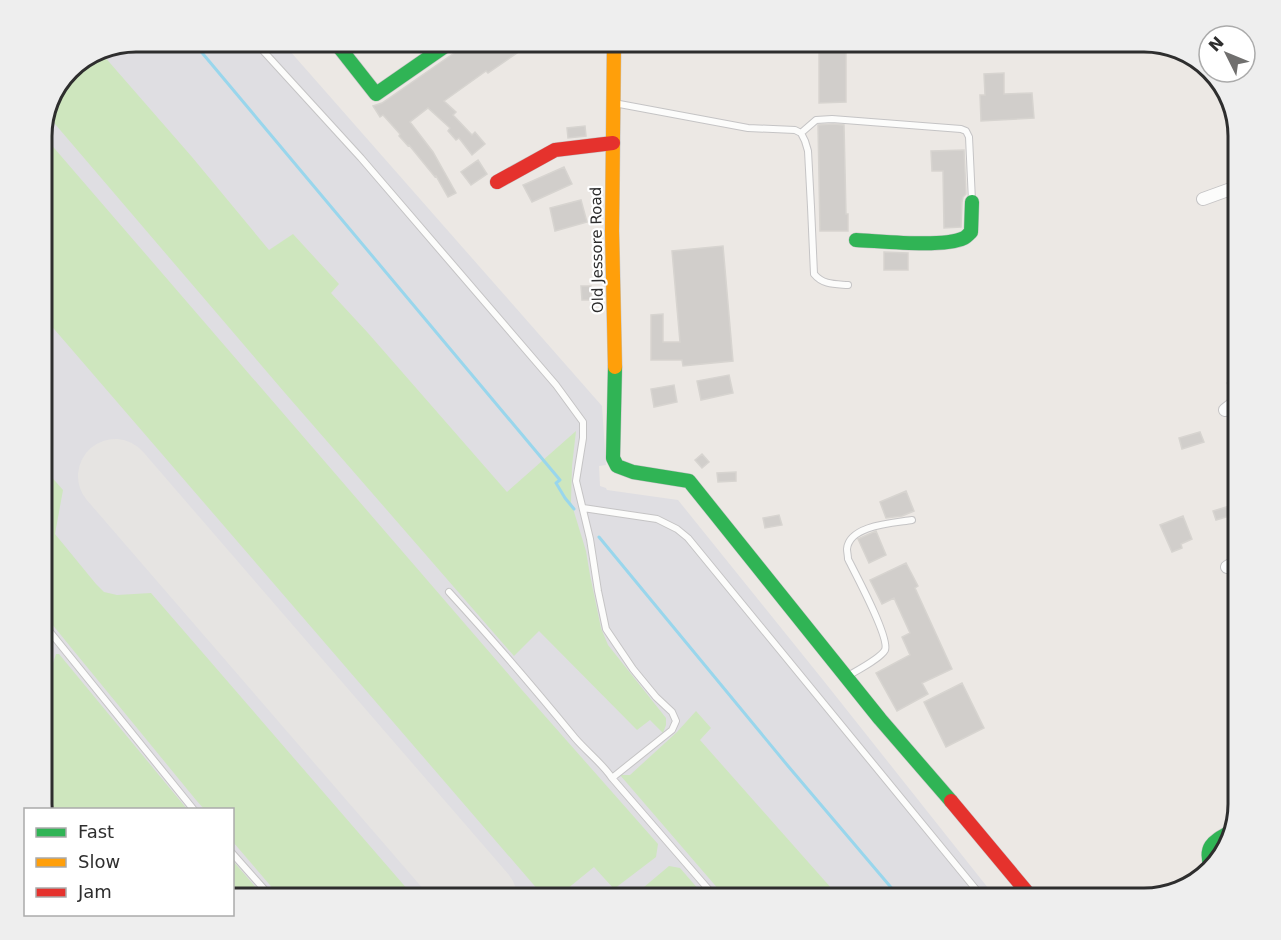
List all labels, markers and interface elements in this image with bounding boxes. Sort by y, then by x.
north arrow [1197,24,1257,84]
text: N [1205,33,1228,55]
street label: Old Jessore Road [587,187,607,313]
legend [24,808,234,916]
text: Fast [78,821,114,842]
text: Slow [78,851,120,872]
text: Jam [77,881,112,902]

